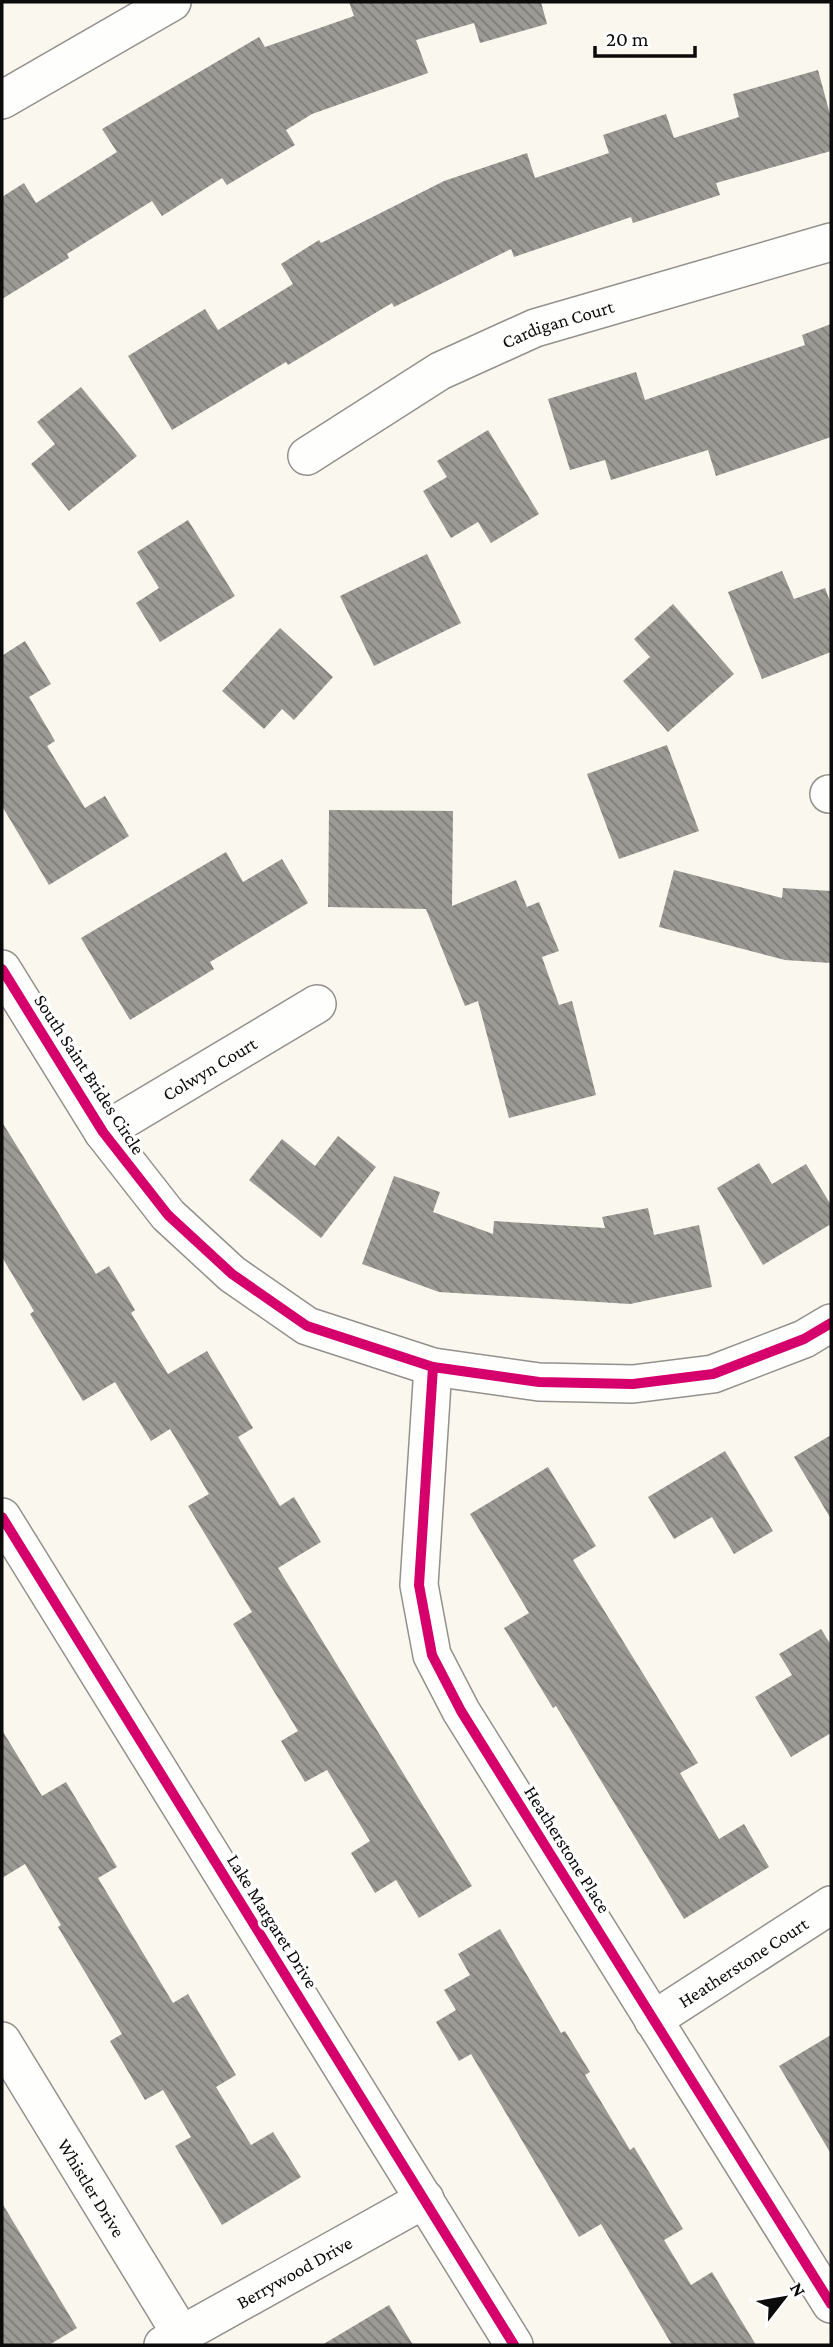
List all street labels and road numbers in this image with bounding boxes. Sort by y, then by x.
street label: Cardigan Court [499,296,617,353]
street label: South Saint Brides Circle [30,990,149,1158]
street label: Colwyn Court [159,1032,261,1105]
street label: Heatherstone Place [520,1782,615,1917]
street label: Lake Margaret Drive [223,1850,322,1992]
street label: Heatherstone Court [674,1912,812,2012]
street label: Whistler Drive [53,2135,129,2241]
street label: Berrywood Drive [233,2232,356,2313]

